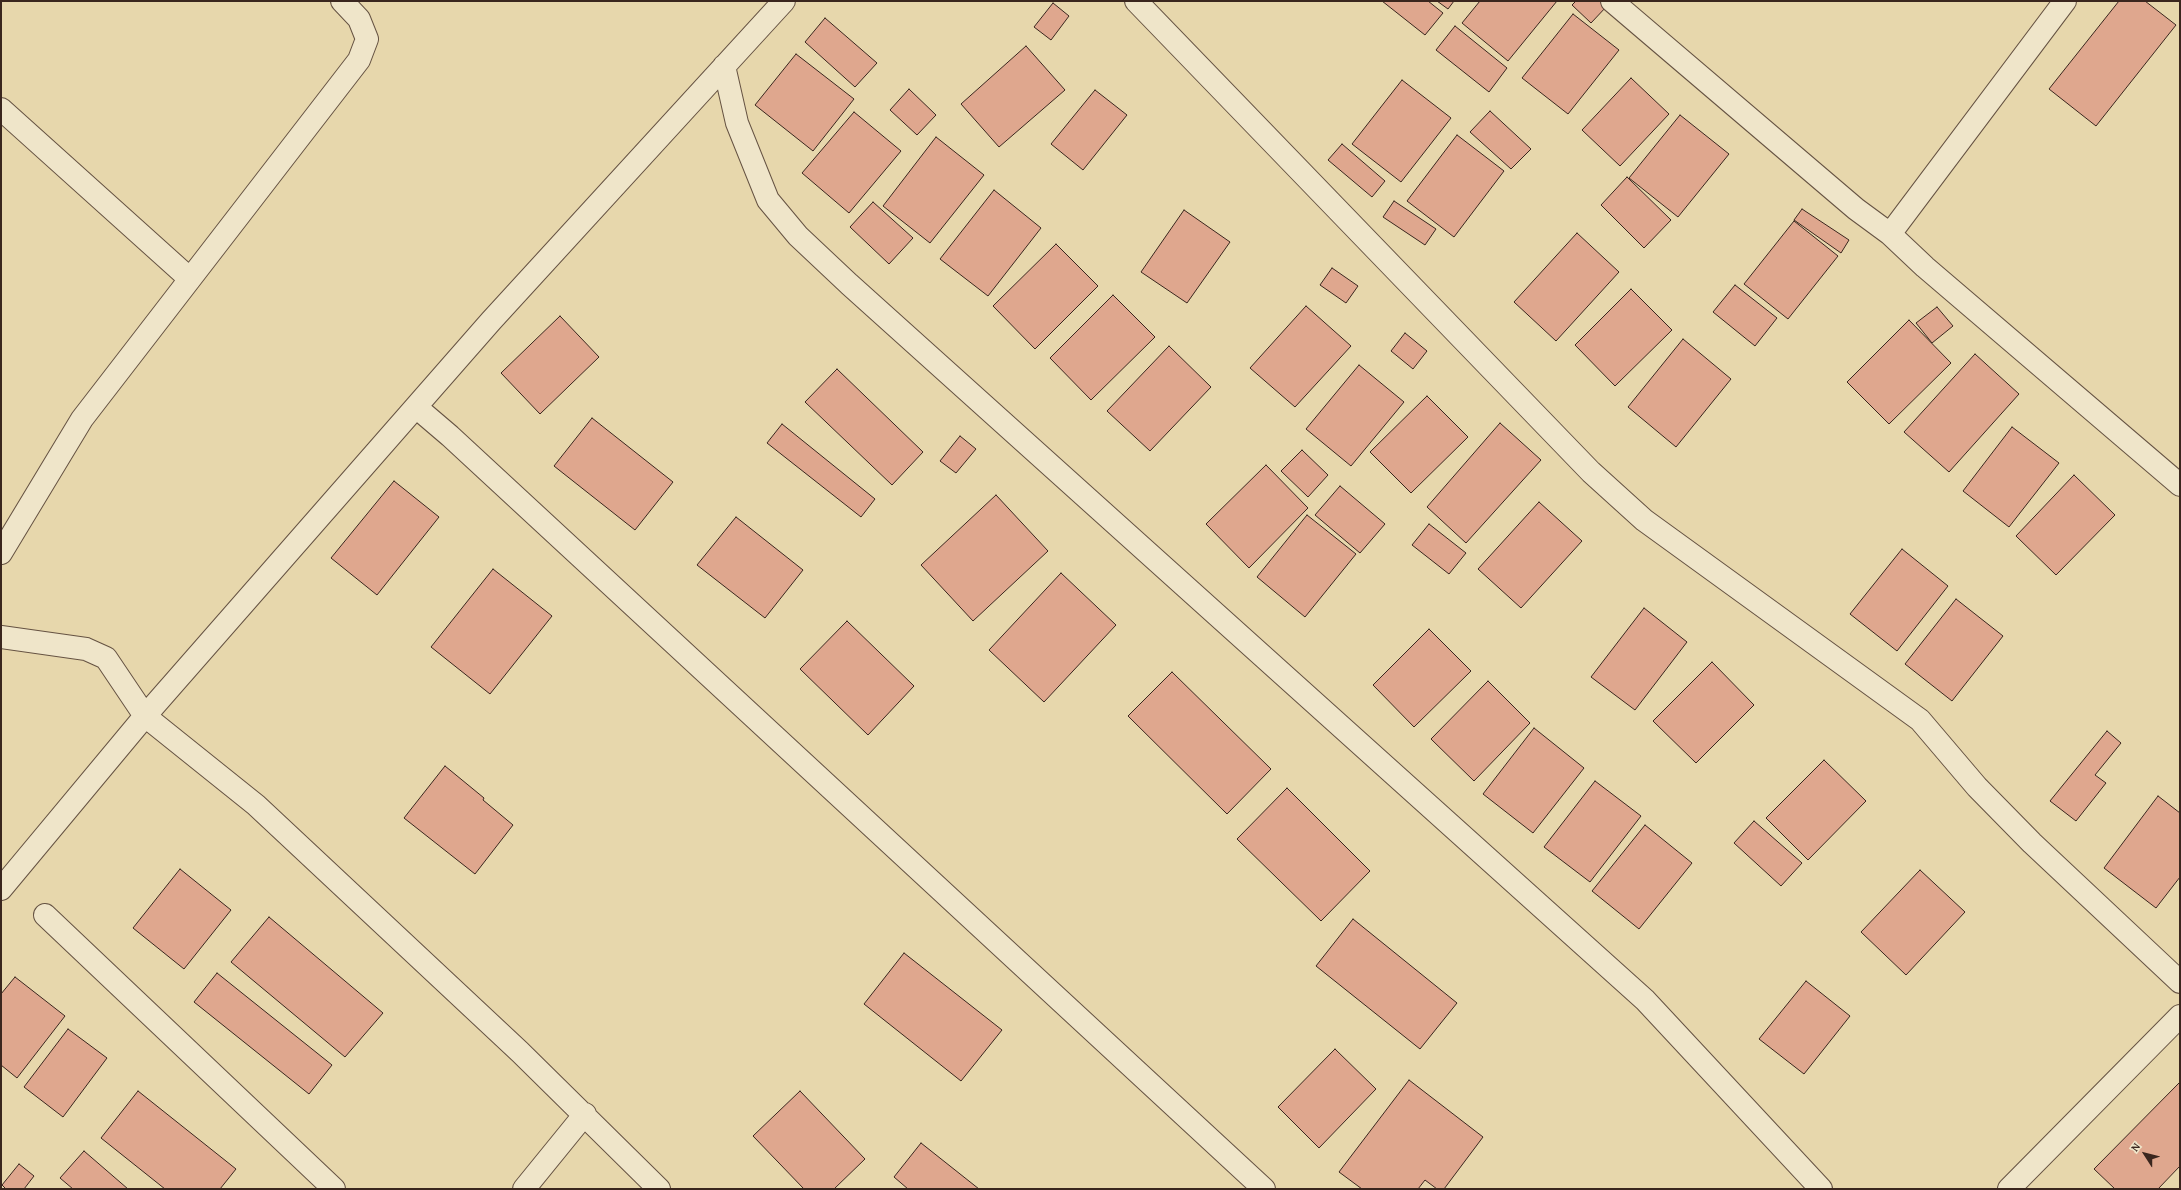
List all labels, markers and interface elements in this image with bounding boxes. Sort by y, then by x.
north arrow [2125,1134,2165,1174]
text: N [2127,1139,2144,1155]

